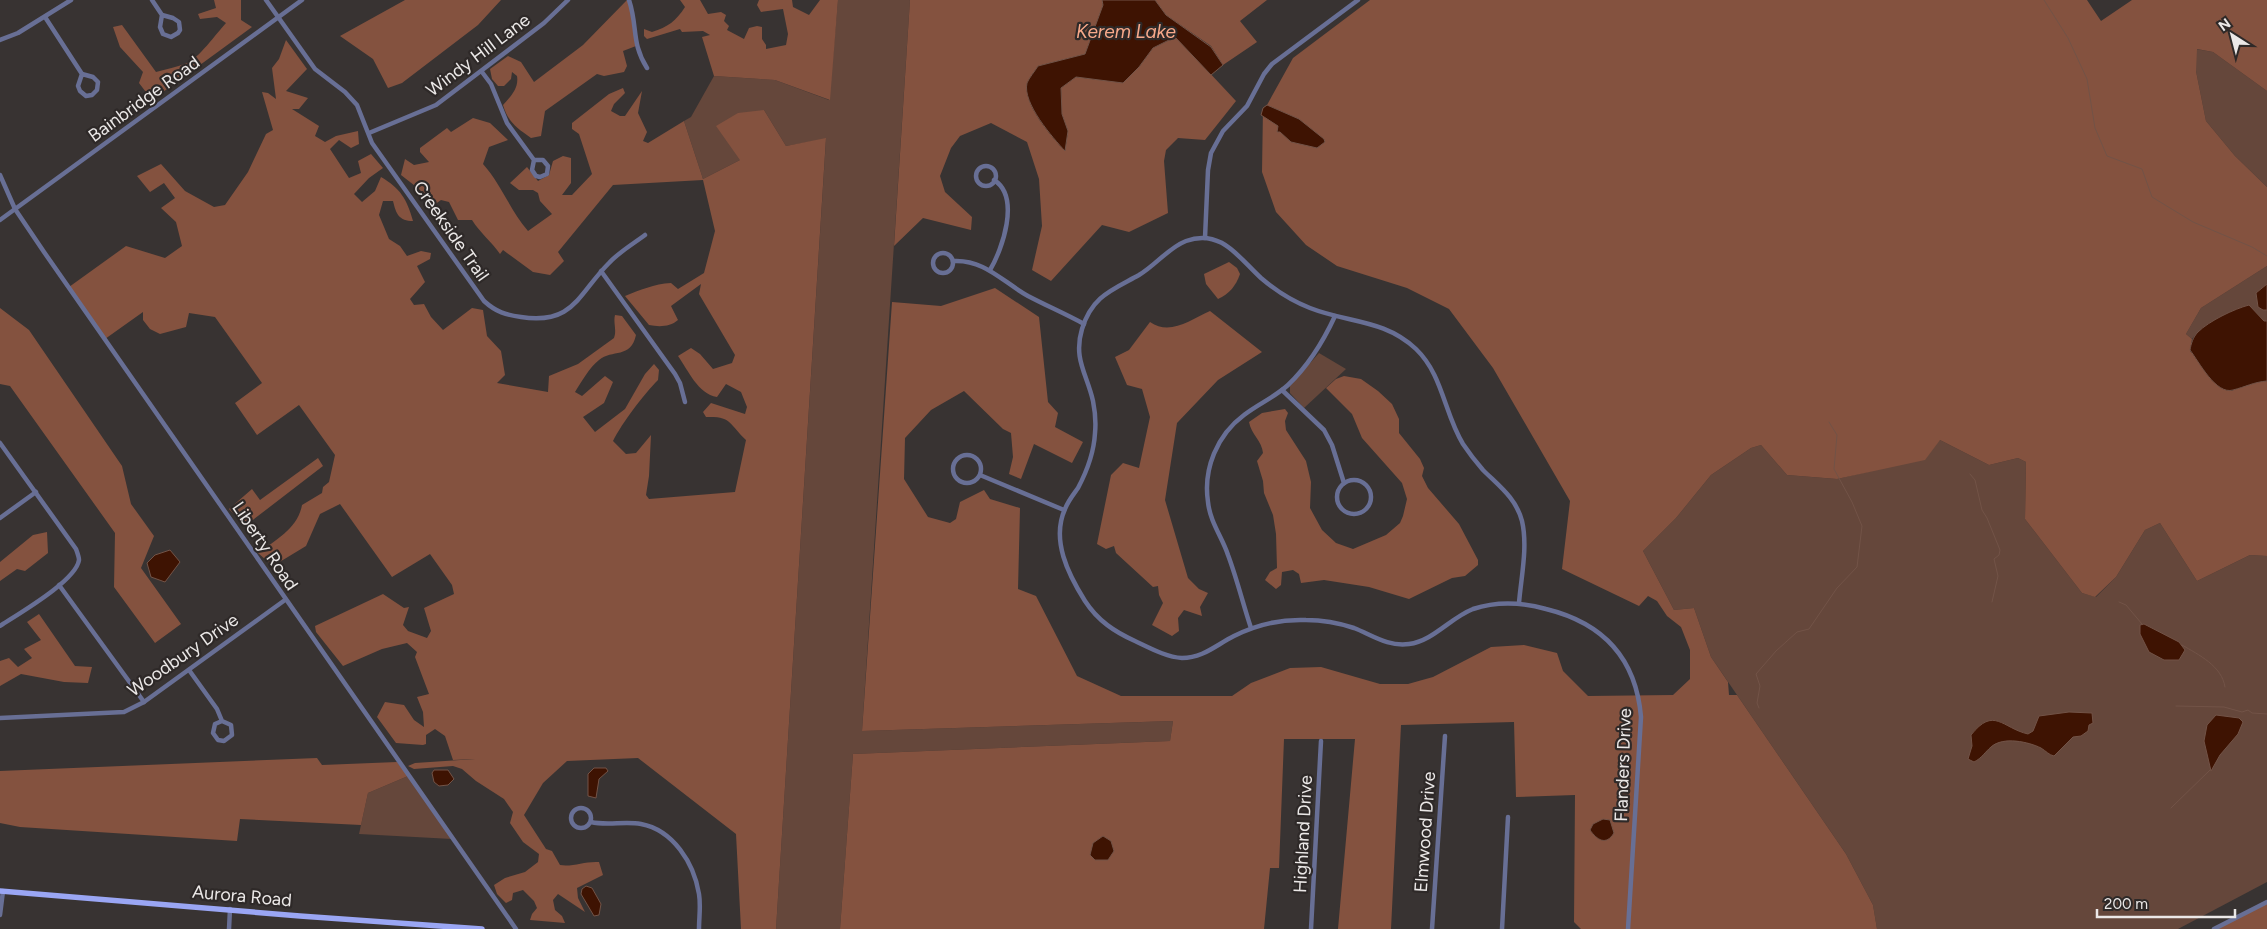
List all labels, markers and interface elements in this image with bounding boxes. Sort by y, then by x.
street label: Windy Hill Lane [422,9,534,101]
north arrow [2207,10,2257,60]
text: N [2215,15,2234,35]
water label: Kerem Lake [1076,20,1177,43]
street label: Bainbridge Road [84,51,204,147]
street label: Creekside Trail [408,177,494,285]
street label: Liberty Road [227,498,303,594]
street label: Woodbury Drive [123,609,243,701]
street label: Flanders Drive [1610,708,1636,822]
street label: Elmwood Drive [1410,771,1440,893]
street label: Highland Drive [1289,774,1317,894]
street label: Aurora Road [191,881,293,911]
scale bar [2097,886,2234,918]
text: 200 m [2104,895,2148,913]

